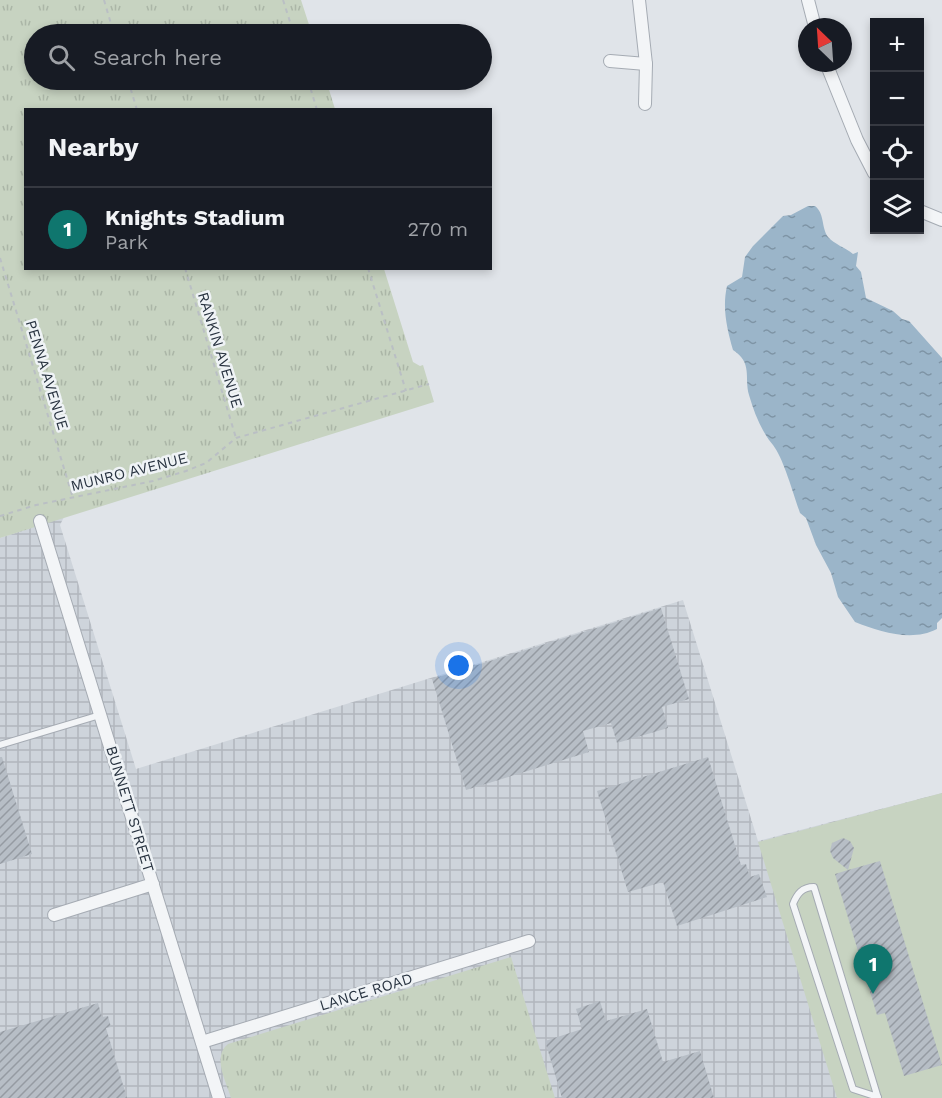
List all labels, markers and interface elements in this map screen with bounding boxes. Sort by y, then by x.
north arrow [798,18,852,72]
map controls [870,18,924,234]
button: + [870,18,924,72]
search box [24,24,492,90]
icon: search [45,41,78,74]
text: Search here [93,45,222,70]
button: − [870,72,924,126]
button: locate [870,126,924,180]
text: Nearby [48,132,139,162]
button: layers [870,180,924,234]
text: Knights Stadium [105,205,285,230]
text: 1 [63,217,72,241]
text: 270 m [408,217,468,241]
text: Park [105,230,148,254]
street label: RANKIN AVENUE [194,290,246,410]
street label: PENNA AVENUE [22,318,72,432]
street label: MUNRO AVENUE [69,449,189,495]
your location [444,651,473,680]
street label: BUNNETT STREET [102,744,158,874]
pin: 1 [854,944,892,994]
street label: LANCE ROAD [317,969,415,1015]

